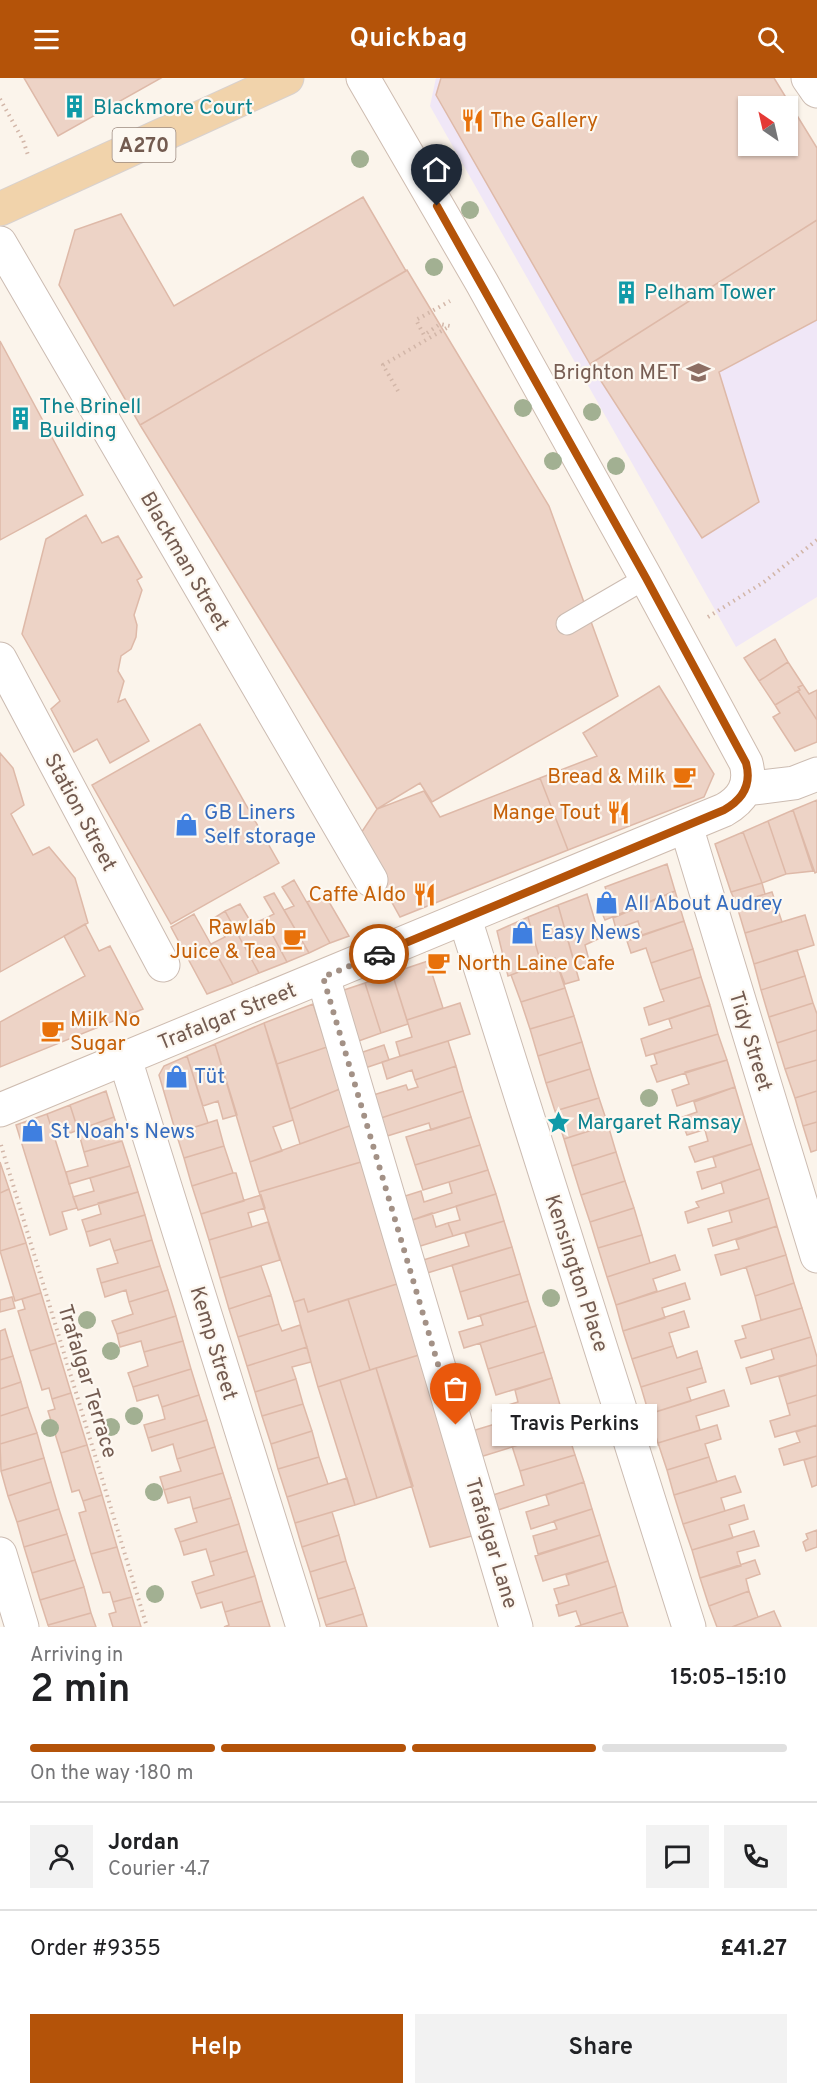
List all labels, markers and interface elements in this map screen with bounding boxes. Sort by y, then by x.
text: Quickbag [350,22,467,56]
icon: menu [30,23,63,56]
icon: search [754,23,787,56]
building icon: Blackmore Court [62,94,88,120]
place label: Blackmore Court [93,95,253,122]
north arrow [738,96,798,156]
map controls [738,96,798,156]
restaurant icon: The Gallery [459,107,485,133]
place label: The Gallery [490,108,598,135]
road number: A270 [112,128,176,162]
pin [411,144,462,206]
icon: home [420,153,453,186]
building icon: Pelham Tower [613,279,639,305]
place label: Pelham Tower [644,280,776,307]
school or university icon: Brighton MET [686,359,712,385]
place label: Brighton MET [553,360,681,387]
place label: The Brinell Building [39,394,141,445]
building icon: The Brinell Building [8,405,34,431]
street label: Blackman Street [133,487,234,636]
street label: Station Street [37,749,122,876]
cafe icon: Bread & Milk [671,763,697,789]
place label: Bread & Milk [547,764,666,791]
restaurant icon: Mange Tout [606,799,632,825]
place label: GB Liners Self storage [204,800,316,851]
place label: Mange Tout [492,800,601,827]
shop icon: GB Liners Self storage [173,811,199,837]
restaurant icon: Caffe Aldo [411,881,437,907]
place label: Caffe Aldo [309,882,406,909]
shop icon: All About Audrey [593,890,619,916]
place label: All About Audrey [624,891,783,918]
place label: Rawlab Juice & Tea [170,915,276,966]
shop icon: Easy News [510,919,536,945]
place label: Easy News [541,920,641,947]
courier [349,924,409,984]
cafe icon: Rawlab Juice & Tea [281,926,307,952]
icon: car [363,938,396,971]
cafe icon: North Laine Cafe [426,950,452,976]
place label: North Laine Cafe [457,951,615,978]
street label: Trafalgar Street [154,977,301,1057]
street label: Tidy Street [722,988,778,1095]
place label: Milk No Sugar [70,1007,140,1058]
cafe icon: Milk No Sugar [39,1018,65,1044]
shop icon: Tüt [163,1063,189,1089]
place label: Tüt [194,1064,225,1091]
place icon: Margaret Ramsay [546,1109,572,1135]
place label: Margaret Ramsay [577,1110,742,1137]
shop icon: St Noah's News [19,1118,45,1144]
place label: St Noah's News [50,1119,195,1146]
street label: Kensington Place [537,1191,614,1356]
street label: Kemp Street [182,1283,243,1404]
street label: Trafalgar Terrace [50,1301,123,1462]
pin [430,1363,481,1425]
icon: bag [439,1372,472,1405]
callout: Travis Perkins [492,1404,657,1446]
text: Travis Perkins [510,1412,639,1438]
street label: Trafalgar Lane [458,1475,523,1612]
text: Arriving in [30,1643,123,1669]
text: 15:05–15:10 [670,1665,787,1692]
text: 2 min [30,1667,131,1716]
text: On the way · 180 m [30,1761,193,1787]
button: person [30,1825,93,1888]
button: chat [646,1825,709,1888]
button: phone [724,1825,787,1888]
text: Jordan [108,1830,179,1857]
text: Courier · 4.7 [108,1857,210,1883]
text: Order #9355 [30,1936,161,1963]
text: £41.27 [720,1936,787,1963]
button: Help [30,2014,403,2083]
button: Share [415,2014,787,2083]

